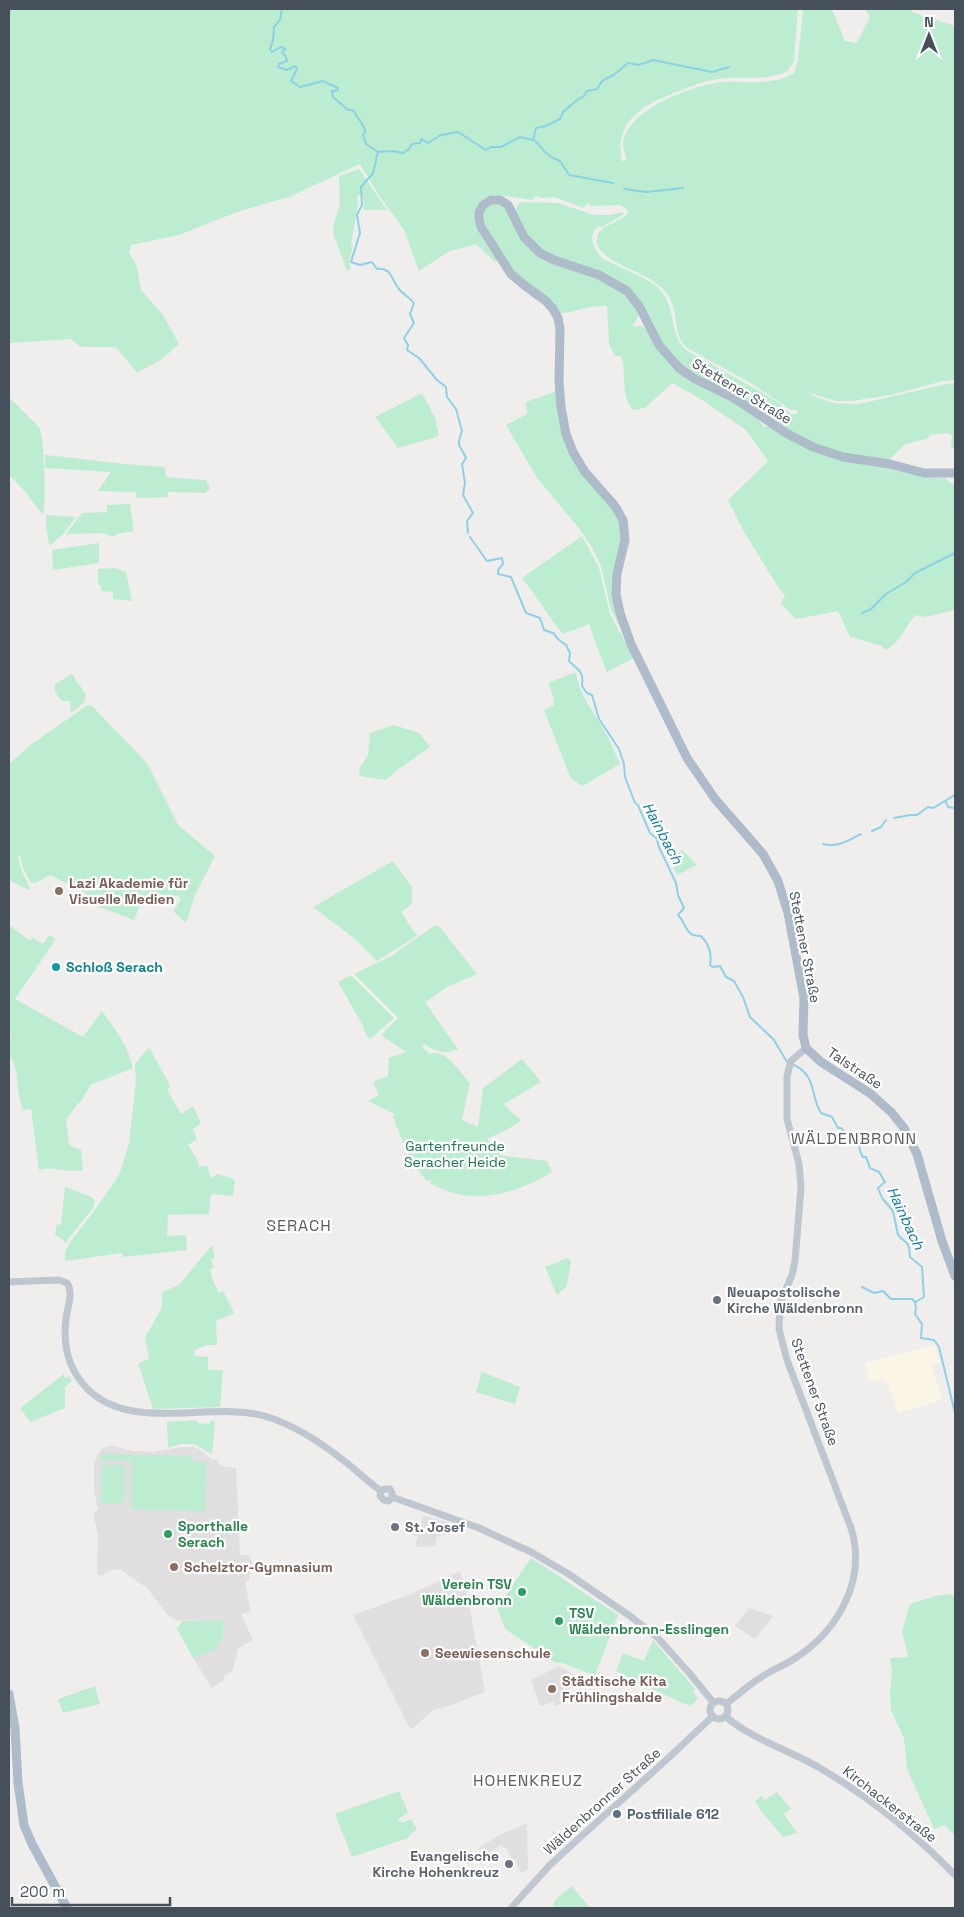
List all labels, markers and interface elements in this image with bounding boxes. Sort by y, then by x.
north arrow [904,10,954,60]
text: N [924,13,934,31]
street label: Stettener Straße [689,354,795,428]
water label: Hainbach [639,799,688,868]
place label: Lazi Akademie für Visuelle Medien [69,874,189,908]
marker: Lazi Akademie für Visuelle Medien [53,885,65,897]
street label: Stettener Straße [785,890,825,1004]
place label: Schloß Serach [66,958,163,976]
marker: Schloß Serach [50,961,62,973]
street label: Talstraße [824,1043,886,1093]
district label: WÄLDENBRONN [791,1128,917,1149]
park label: Gartenfreunde Seracher Heide [404,1137,506,1171]
water label: Hainbach [883,1183,929,1253]
district label: SERACH [266,1215,332,1236]
place label: Neuapostolische Kirche Wäldenbronn [727,1283,863,1317]
marker: Neuapostolische Kirche Wäldenbronn [711,1294,723,1306]
street label: Stettener Straße [787,1336,843,1448]
place label: Sporthalle Serach [178,1517,248,1551]
place label: St. Josef [405,1518,465,1536]
marker: St. Josef [389,1521,401,1533]
marker: Sporthalle Serach [162,1528,174,1540]
place label: Schelztor-Gymnasium [184,1558,333,1576]
marker: Schelztor-Gymnasium [168,1561,180,1573]
place label: Verein TSV Wäldenbronn [422,1575,512,1609]
marker: Verein TSV Wäldenbronn [516,1586,528,1598]
place label: TSV Wäldenbronn-Esslingen [569,1604,729,1638]
marker: TSV Wäldenbronn-Esslingen [553,1615,565,1627]
place label: Seewiesenschule [435,1644,551,1662]
marker: Seewiesenschule [419,1647,431,1659]
place label: Städtische Kita Frühlingshalde [562,1672,667,1706]
marker: Städtische Kita Frühlingshalde [546,1683,558,1695]
street label: Wäldenbronner Straße [540,1744,664,1858]
street label: Kirchackerstraße [839,1762,941,1846]
district label: HOHENKREUZ [473,1770,583,1791]
place label: Postfiliale 612 [627,1805,719,1823]
marker: Postfiliale 612 [611,1808,623,1820]
place label: Evangelische Kirche Hohenkreuz [373,1847,499,1881]
marker: Evangelische Kirche Hohenkreuz [503,1858,515,1870]
scale bar [12,1874,170,1906]
text: 200 m [20,1882,65,1901]

